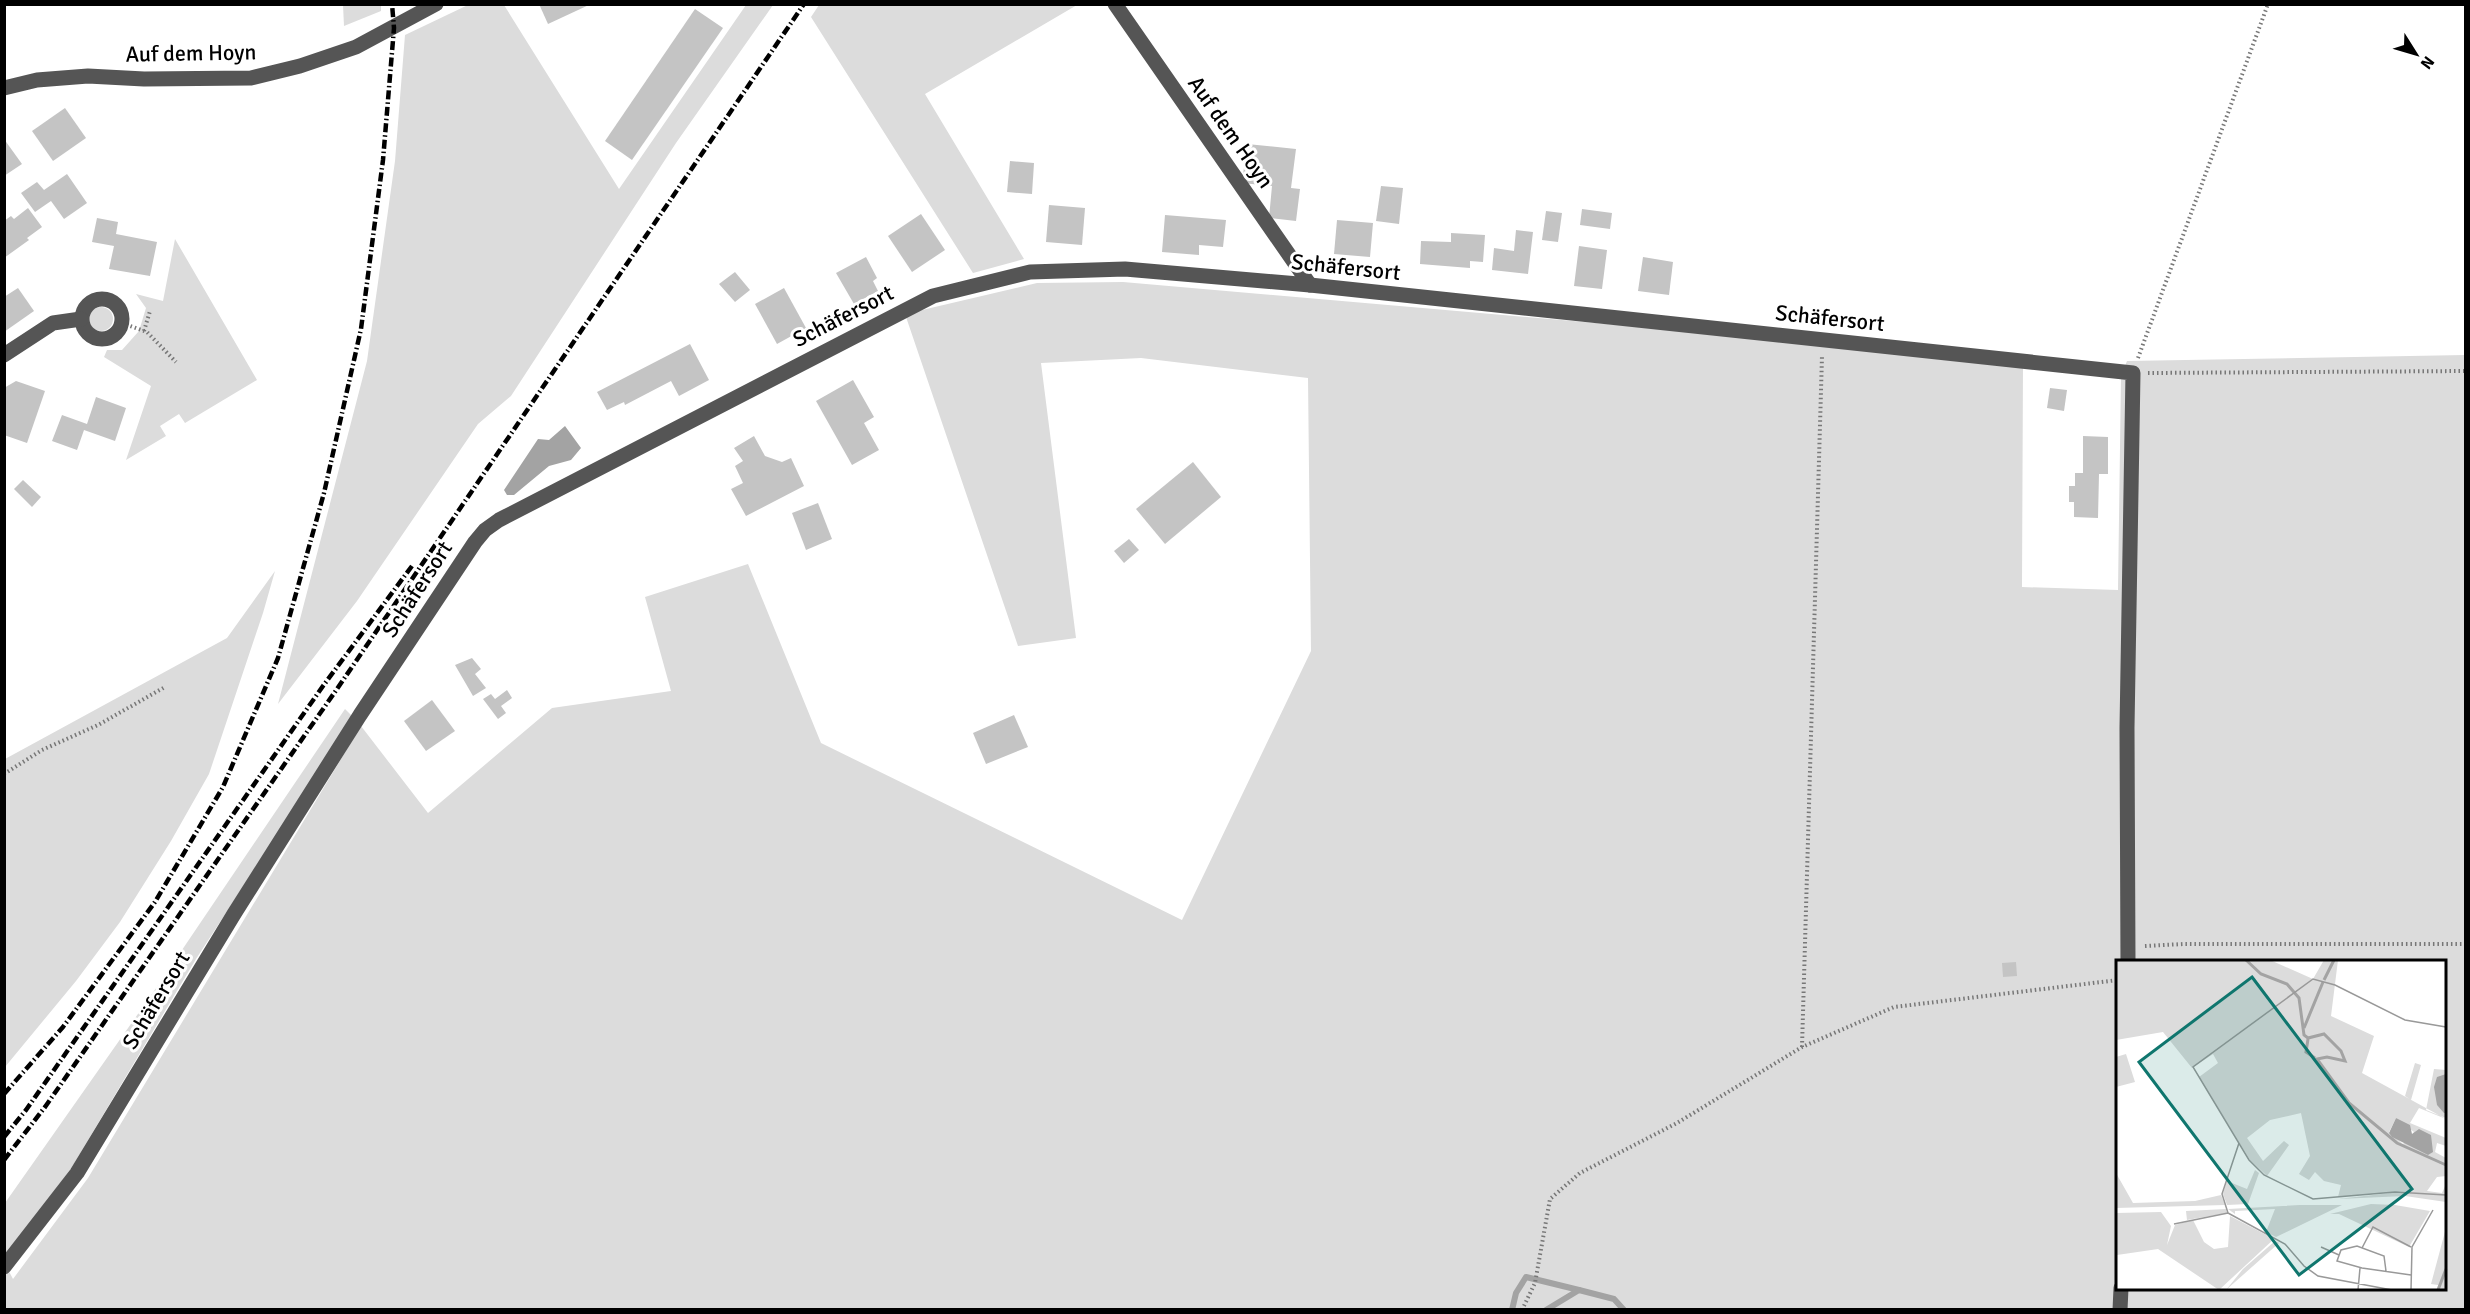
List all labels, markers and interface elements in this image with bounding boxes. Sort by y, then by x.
north arrow [2386,24,2446,84]
street label: Auf dem Hoyn [125,38,257,68]
text: N [2416,52,2439,73]
street label: Auf dem Hoyn [1182,71,1280,193]
street label: Schäfersort [1290,248,1402,286]
street label: Schäfersort [788,279,898,353]
street label: Schäfersort [1774,299,1886,337]
street label: Schäfersort [376,536,458,642]
street label: Schäfersort [116,946,196,1054]
inset map [2116,960,2446,1290]

